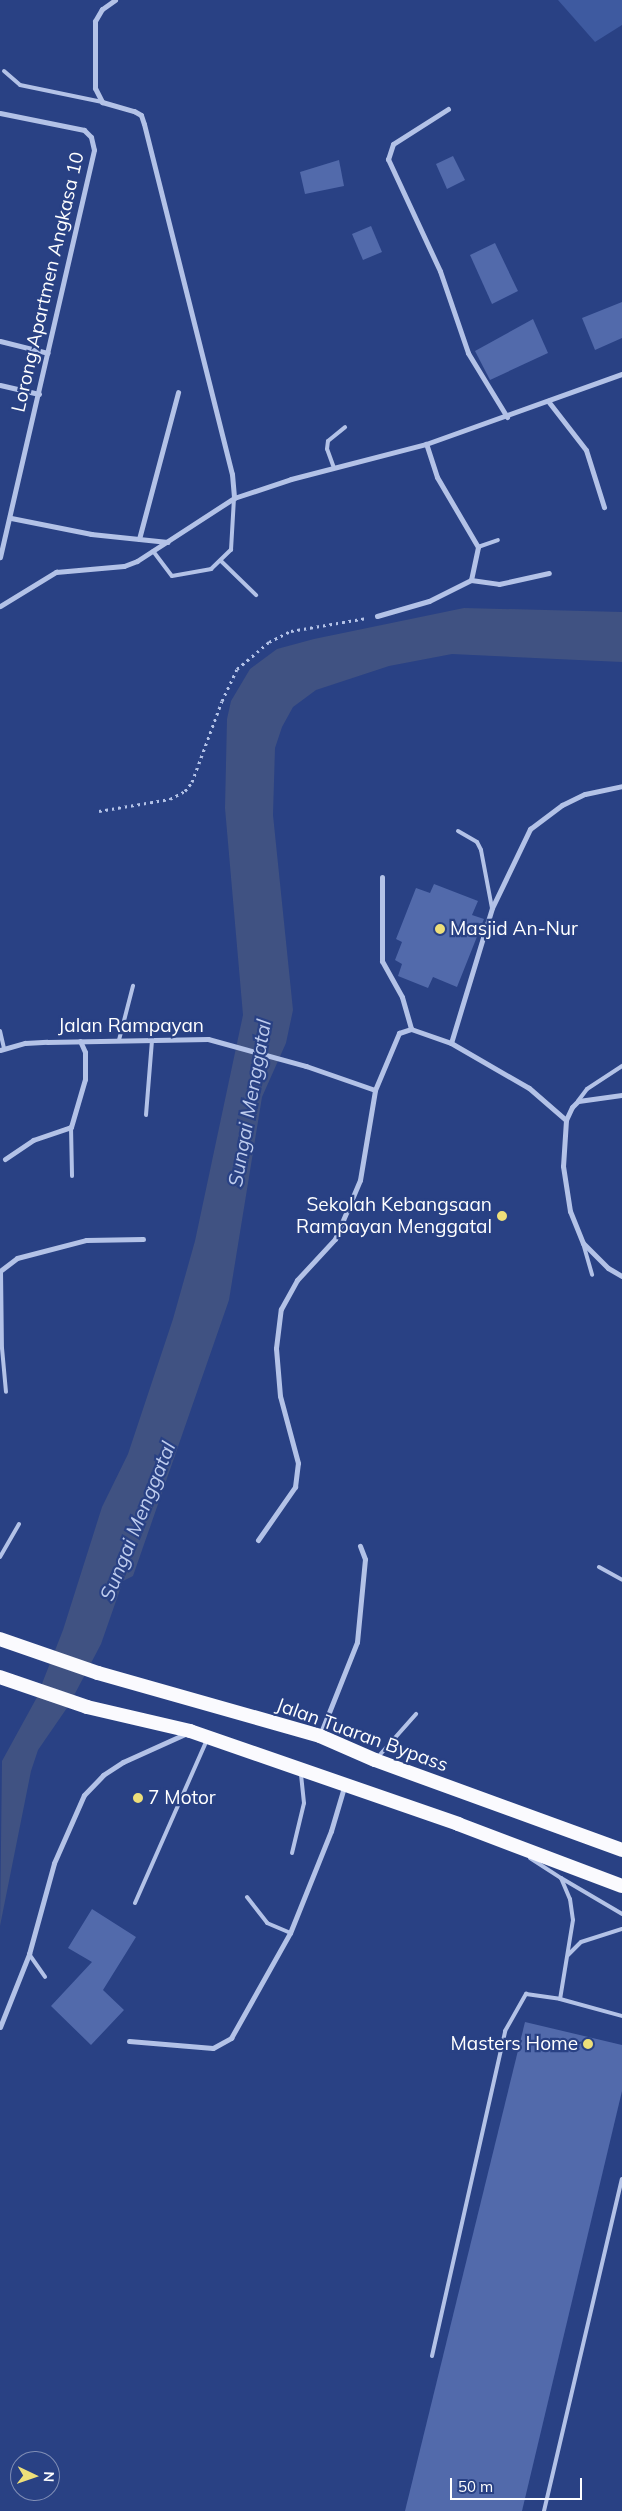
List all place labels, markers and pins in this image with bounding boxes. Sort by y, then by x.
place label: Masjid An-Nur [450,918,578,940]
marker: Masjid An-Nur [434,923,446,935]
place label: Sekolah Kebangsaan Rampayan Menggatal [296,1194,492,1238]
marker: Sekolah Kebangsaan Rampayan Menggatal [496,1210,508,1222]
place label: 7 Motor [148,1787,216,1809]
marker: 7 Motor [132,1792,144,1804]
place label: Masters Home [450,2033,578,2055]
marker: Masters Home [582,2038,594,2050]

